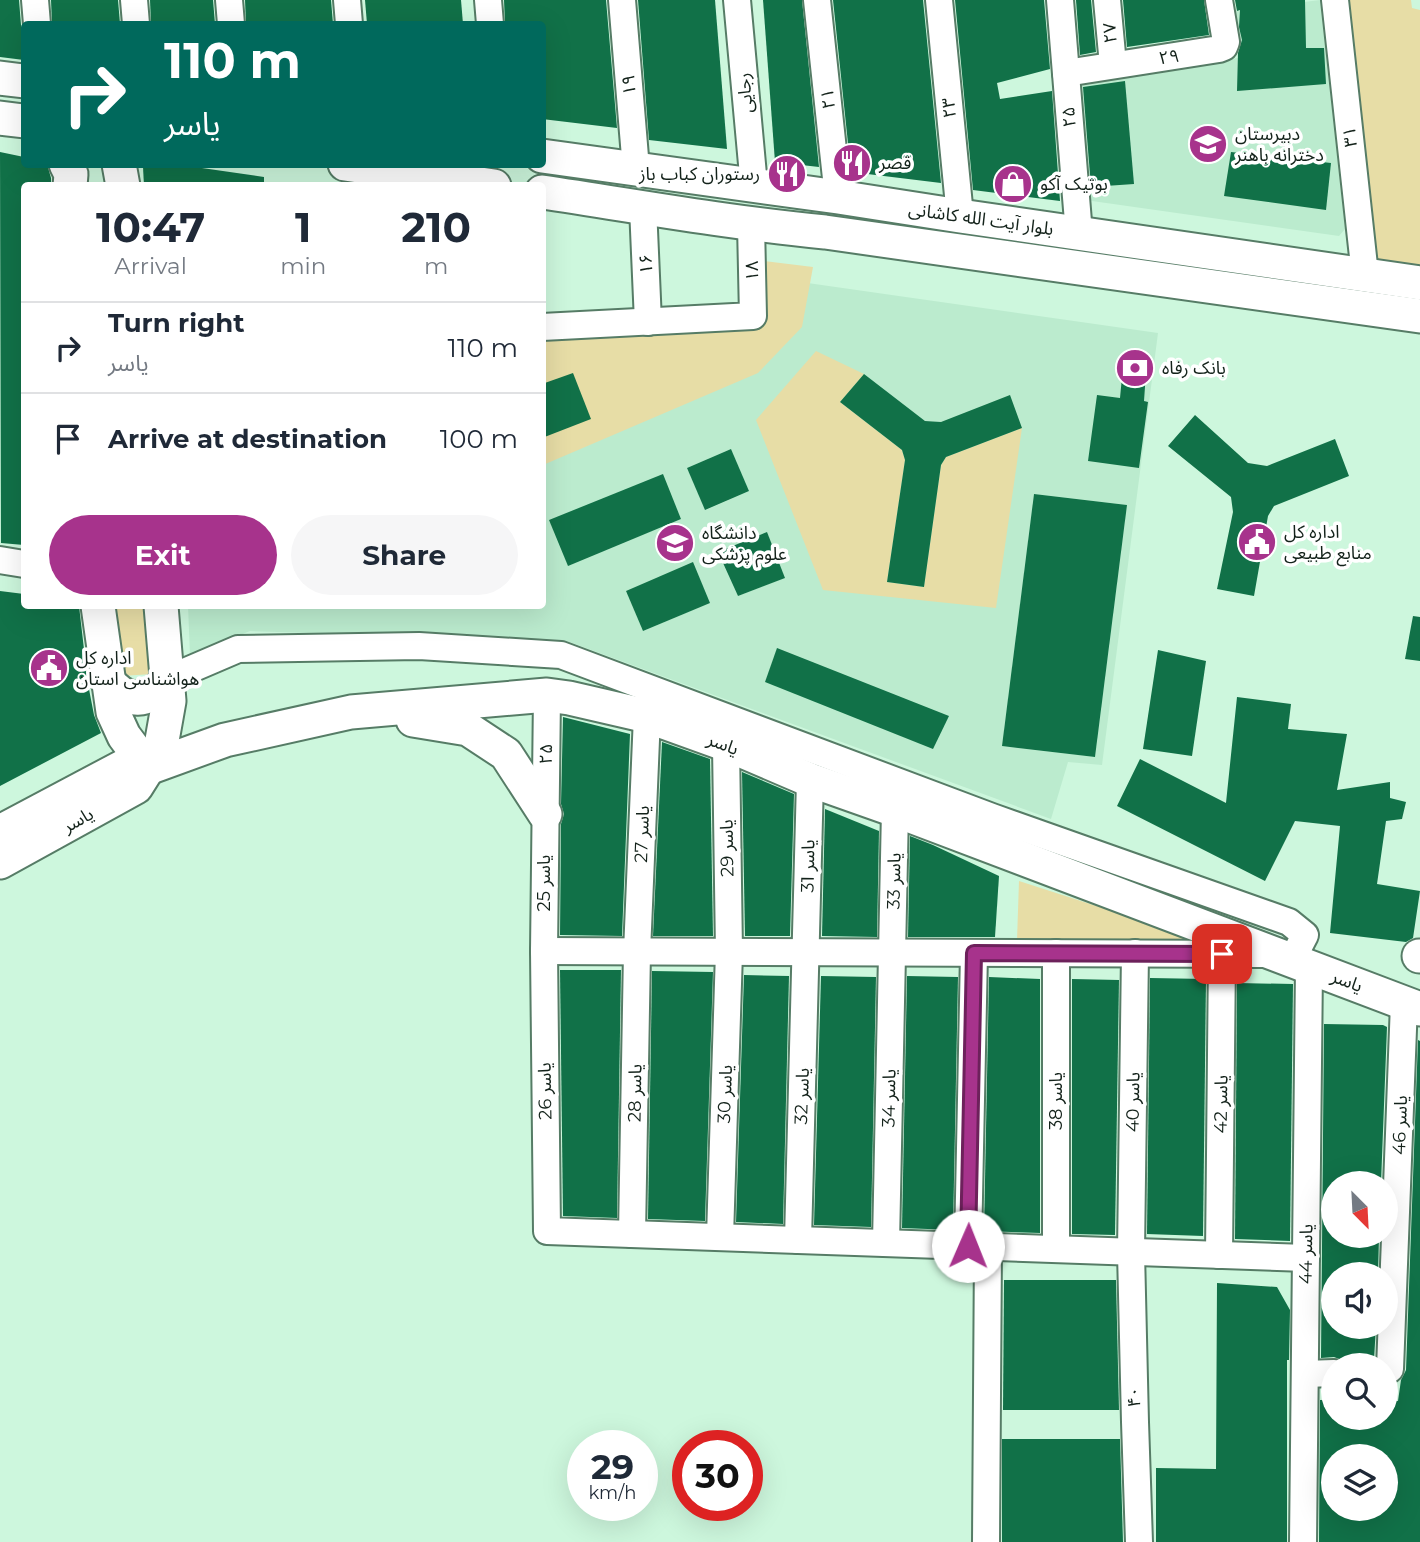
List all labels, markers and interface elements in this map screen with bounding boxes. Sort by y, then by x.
street label: ۲۷ [1098,22,1122,44]
text: 110 m [164,31,301,90]
street label: ۲۹ [1157,45,1181,69]
icon: right [49,49,140,140]
street label: رجایی [732,72,758,114]
street label: ۱۹ [617,74,641,96]
street label: ۲۱ [816,88,840,110]
street label: ۲۳ [937,97,961,119]
text: یاسر [164,104,221,143]
street label: ۲۵ [1057,106,1081,128]
school or university icon: دبیرستان دخترانه باهنر [1187,123,1229,165]
place label: دبیرستان دخترانه باهنر [1234,123,1324,166]
street label: ۳۱ [1338,126,1362,148]
restaurant icon: قصر [831,142,873,184]
place label: قصر [878,152,911,174]
restaurant icon: رستوران کباب باز [766,153,808,195]
place label: رستوران کباب باز [638,163,760,185]
shop icon: بوتیک آکو [992,163,1034,205]
place label: بوتیک آکو [1040,173,1108,195]
street label: بلوار آیت الله کاشانی [907,198,1055,240]
text: 10:47 [96,201,205,253]
text: 1 [295,201,311,253]
text: 210 [401,201,471,253]
text: Arrival [114,252,187,280]
text: min [280,252,326,280]
text: m [424,252,448,280]
street label: ۱۶ [634,253,658,275]
street label: ۱۸ [741,261,763,281]
text: Turn right [108,307,244,339]
icon: right [49,329,87,367]
text: 110 m [448,332,518,364]
bank icon: بانک رفاه [1114,347,1156,389]
text: یاسر [108,349,149,377]
place label: بانک رفاه [1162,357,1226,379]
icon: arrive [49,420,87,458]
text: Arrive at destination [108,423,387,455]
text: 100 m [440,423,518,455]
button: Exit [49,515,277,595]
button: Share [291,515,518,595]
public building icon: اداره کل منابع طبیعی [1236,521,1278,563]
place label: اداره کل منابع طبیعی [1284,521,1372,567]
school or university icon: دانشگاه علوم پزشکی [654,522,696,564]
place label: دانشگاه علوم پزشکی [702,522,787,568]
public building icon: اداره کل هواشناسی استان [28,647,70,689]
place label: اداره کل هواشناسی استان [76,647,199,690]
street label: یاسر [703,728,742,760]
street label: ۲۵ [535,744,557,764]
street label: یاسر [58,803,97,838]
street label: یاسر 27 [630,805,654,863]
street label: یاسر 29 [715,819,739,877]
street label: یاسر 31 [797,839,819,893]
street label: یاسر 33 [883,852,905,910]
street label: یاسر 25 [533,855,555,912]
pin [1192,924,1252,984]
icon: arrive [1203,935,1241,973]
street label: یاسر [1327,965,1366,997]
street label: یاسر 26 [533,1062,557,1120]
street label: یاسر 28 [623,1064,647,1122]
street label: یاسر 30 [713,1064,737,1124]
street label: یاسر 32 [790,1067,814,1125]
street label: یاسر 34 [877,1068,901,1128]
street label: یاسر 38 [1045,1072,1067,1130]
street label: یاسر 40 [1121,1072,1145,1132]
street label: یاسر 42 [1209,1074,1233,1134]
street label: یاسر 46 [1388,1095,1412,1155]
north arrow [1321,1171,1398,1248]
map controls [1321,1171,1398,1521]
position arrow [931,1209,1005,1283]
street label: یاسر 44 [1294,1224,1318,1284]
button: sound [1321,1262,1398,1339]
button: search [1321,1353,1398,1430]
street label: ۴۰ [1123,1387,1145,1407]
speed limit sign: 30 [672,1430,763,1521]
button: layers [1321,1444,1398,1521]
text: 29 [591,1445,634,1488]
text: km/h [588,1482,637,1504]

